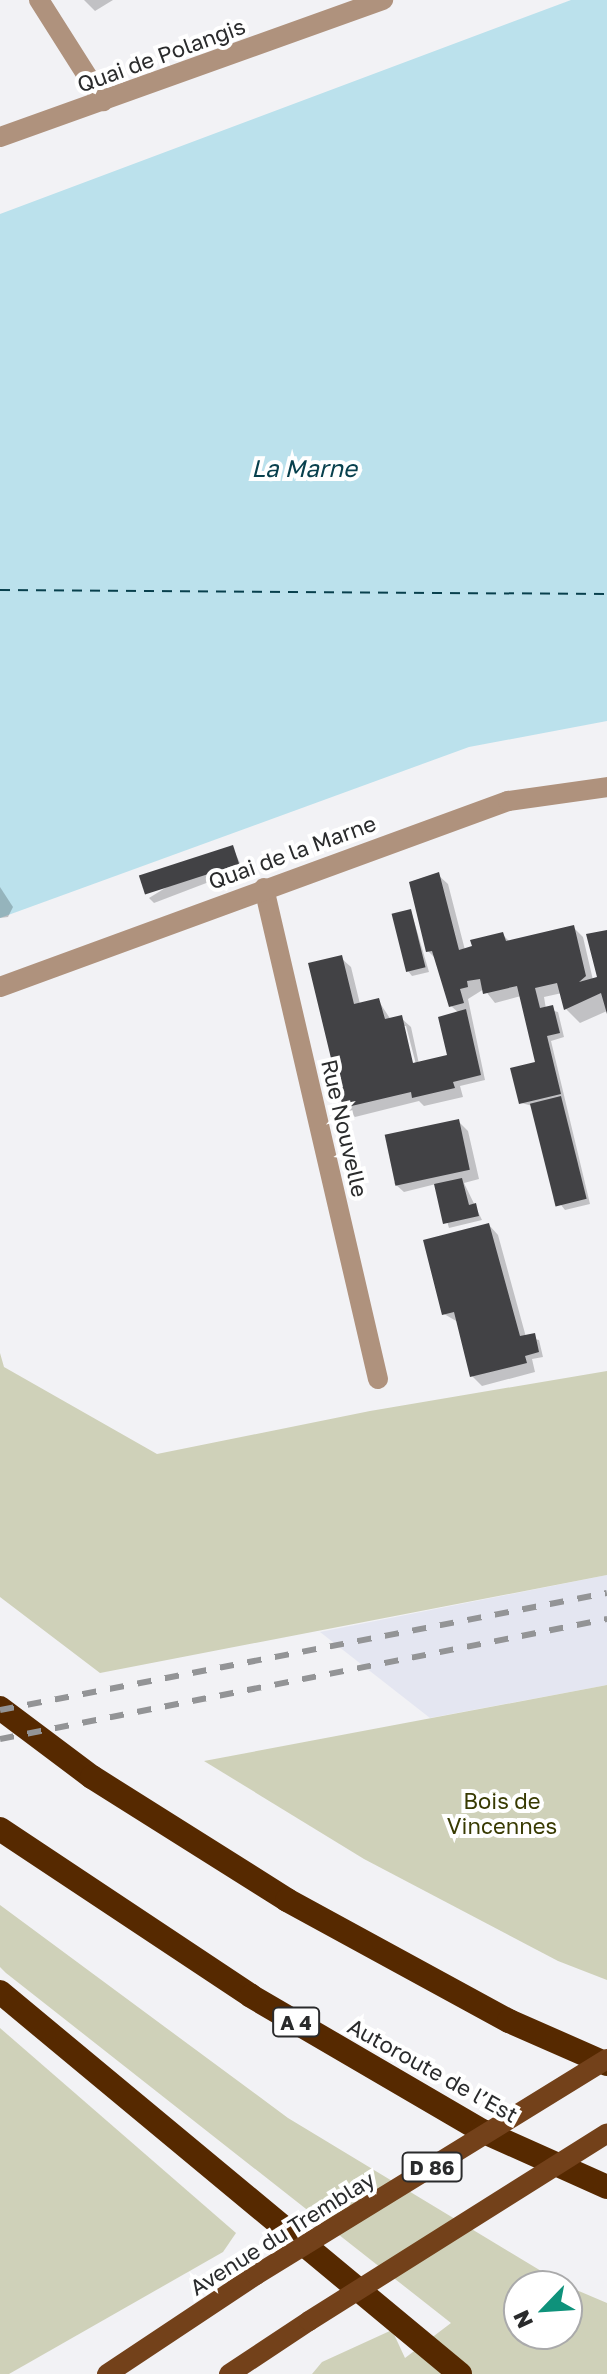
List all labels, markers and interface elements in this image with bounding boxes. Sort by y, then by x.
street label: Quai de Polangis [73,12,249,98]
water label: La Marne [251,454,357,482]
street label: Quai de la Marne [205,809,379,895]
street label: Rue Nouvelle [316,1057,374,1199]
park label: Bois de Vincennes [447,1787,557,1838]
road number: A 4 [272,2006,320,2038]
street label: Autoroute de l’Est [343,2012,523,2128]
road number: D 86 [400,2151,464,2183]
street label: Avenue du Tremblay [185,2165,379,2301]
north arrow [503,2270,583,2350]
text: N [507,2306,538,2333]

